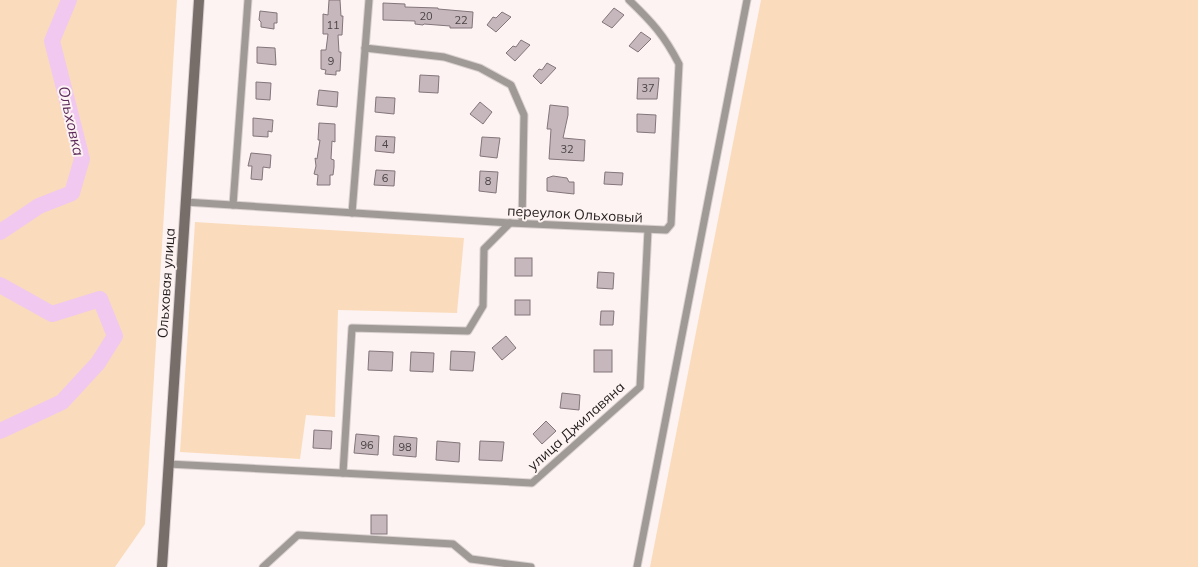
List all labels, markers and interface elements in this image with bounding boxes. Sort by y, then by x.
house number: 20 [419,9,433,23]
house number: 22 [454,13,468,27]
house number: 11 [326,18,340,32]
house number: 9 [328,54,334,68]
house number: 37 [641,81,655,95]
water label: Ольховка [54,84,89,158]
house number: 4 [382,137,389,151]
house number: 32 [560,142,574,156]
house number: 6 [382,171,389,185]
house number: 8 [485,174,492,188]
street label: переулок Ольховый [507,201,643,227]
street label: Ольховая улица [153,227,179,339]
street label: улица Джилавяна [524,378,628,474]
house number: 96 [360,438,374,452]
house number: 98 [398,440,412,454]

